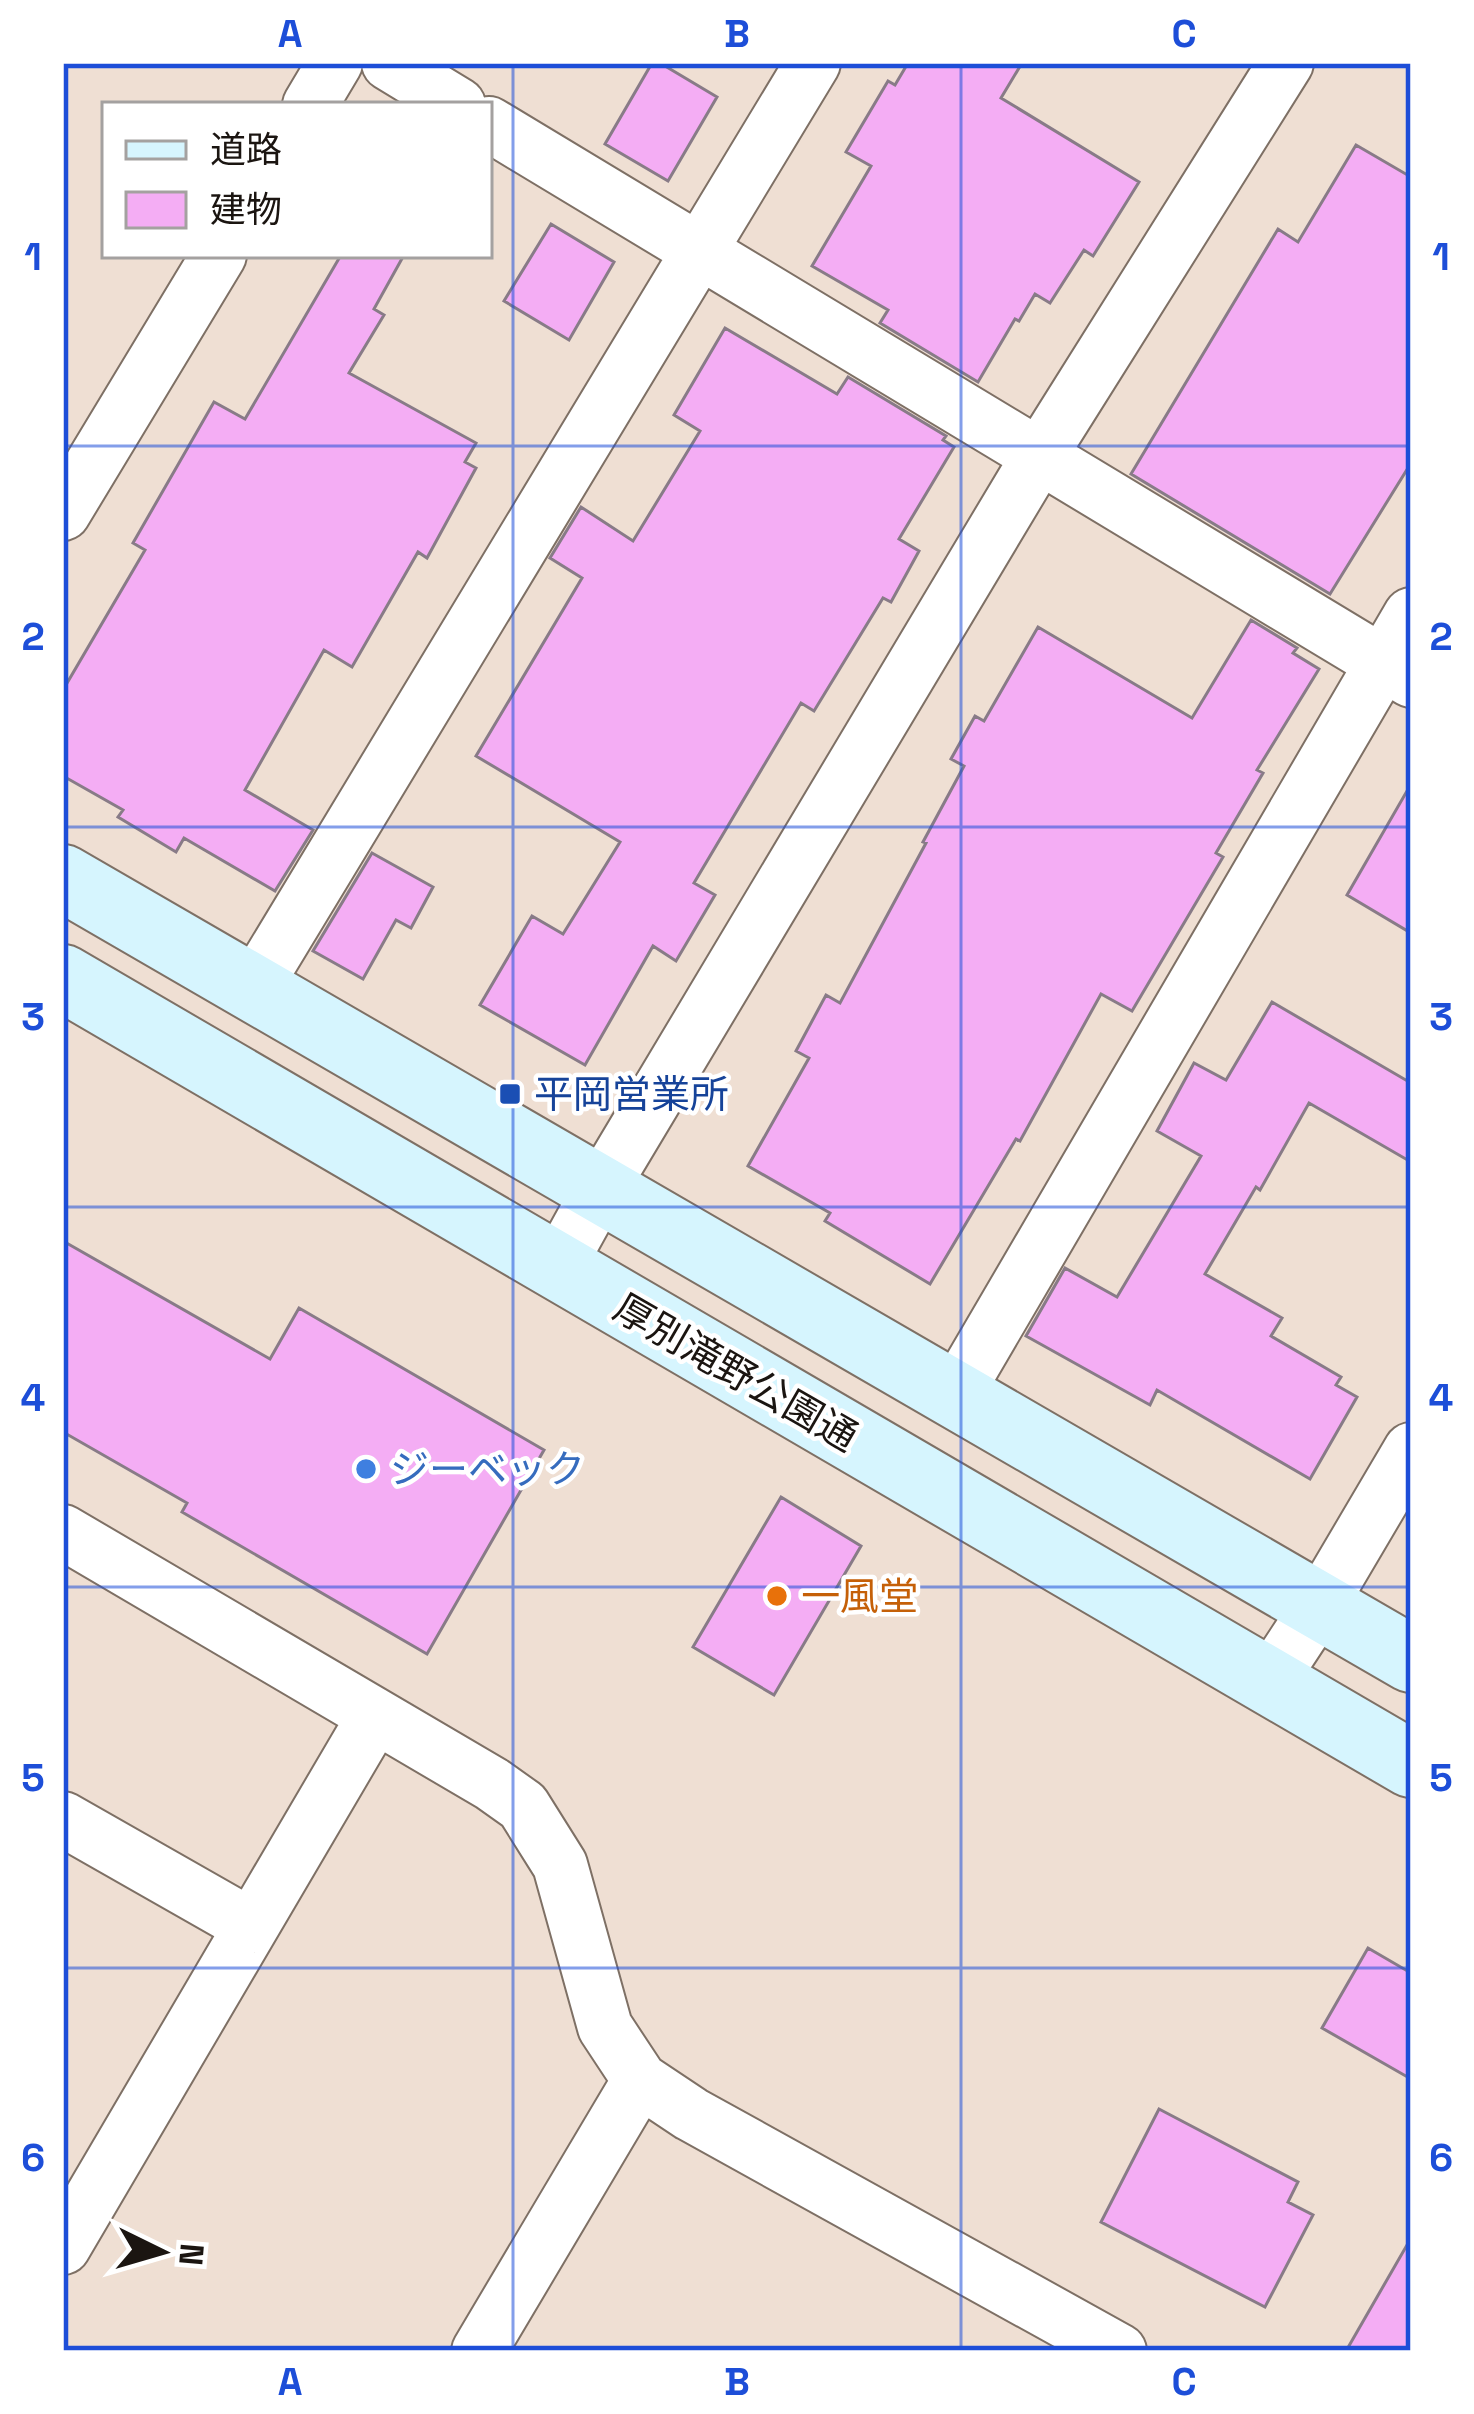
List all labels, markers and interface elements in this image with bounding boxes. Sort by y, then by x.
text: A [278,9,303,58]
text: B [724,9,750,58]
text: C [1171,9,1197,58]
legend [102,102,492,258]
text: 道路 [210,127,282,173]
text: 建物 [210,187,282,233]
text: 1 [24,232,42,281]
text: 1 [1432,232,1450,281]
text: 2 [21,612,45,661]
text: 2 [1429,612,1453,661]
text: 3 [21,992,45,1041]
text: 3 [1429,992,1453,1041]
place label: 平岡営業所 [534,1070,729,1119]
marker: 平岡営業所 [497,1081,523,1107]
street label: 厚別滝野公園通 [605,1283,866,1462]
text: 4 [21,1373,45,1422]
text: 4 [1429,1373,1453,1422]
place label: ジーベック [390,1445,585,1494]
marker: ジーベック [353,1456,379,1482]
place label: 一風堂 [801,1572,918,1621]
marker: 一風堂 [764,1583,790,1609]
text: 5 [21,1753,45,1802]
text: 5 [1429,1753,1453,1802]
text: 6 [21,2133,45,2182]
text: 6 [1429,2133,1453,2182]
north arrow [102,2192,222,2312]
text: N [169,2242,213,2267]
text: A [278,2357,303,2406]
text: B [724,2357,750,2406]
text: C [1171,2357,1197,2406]

